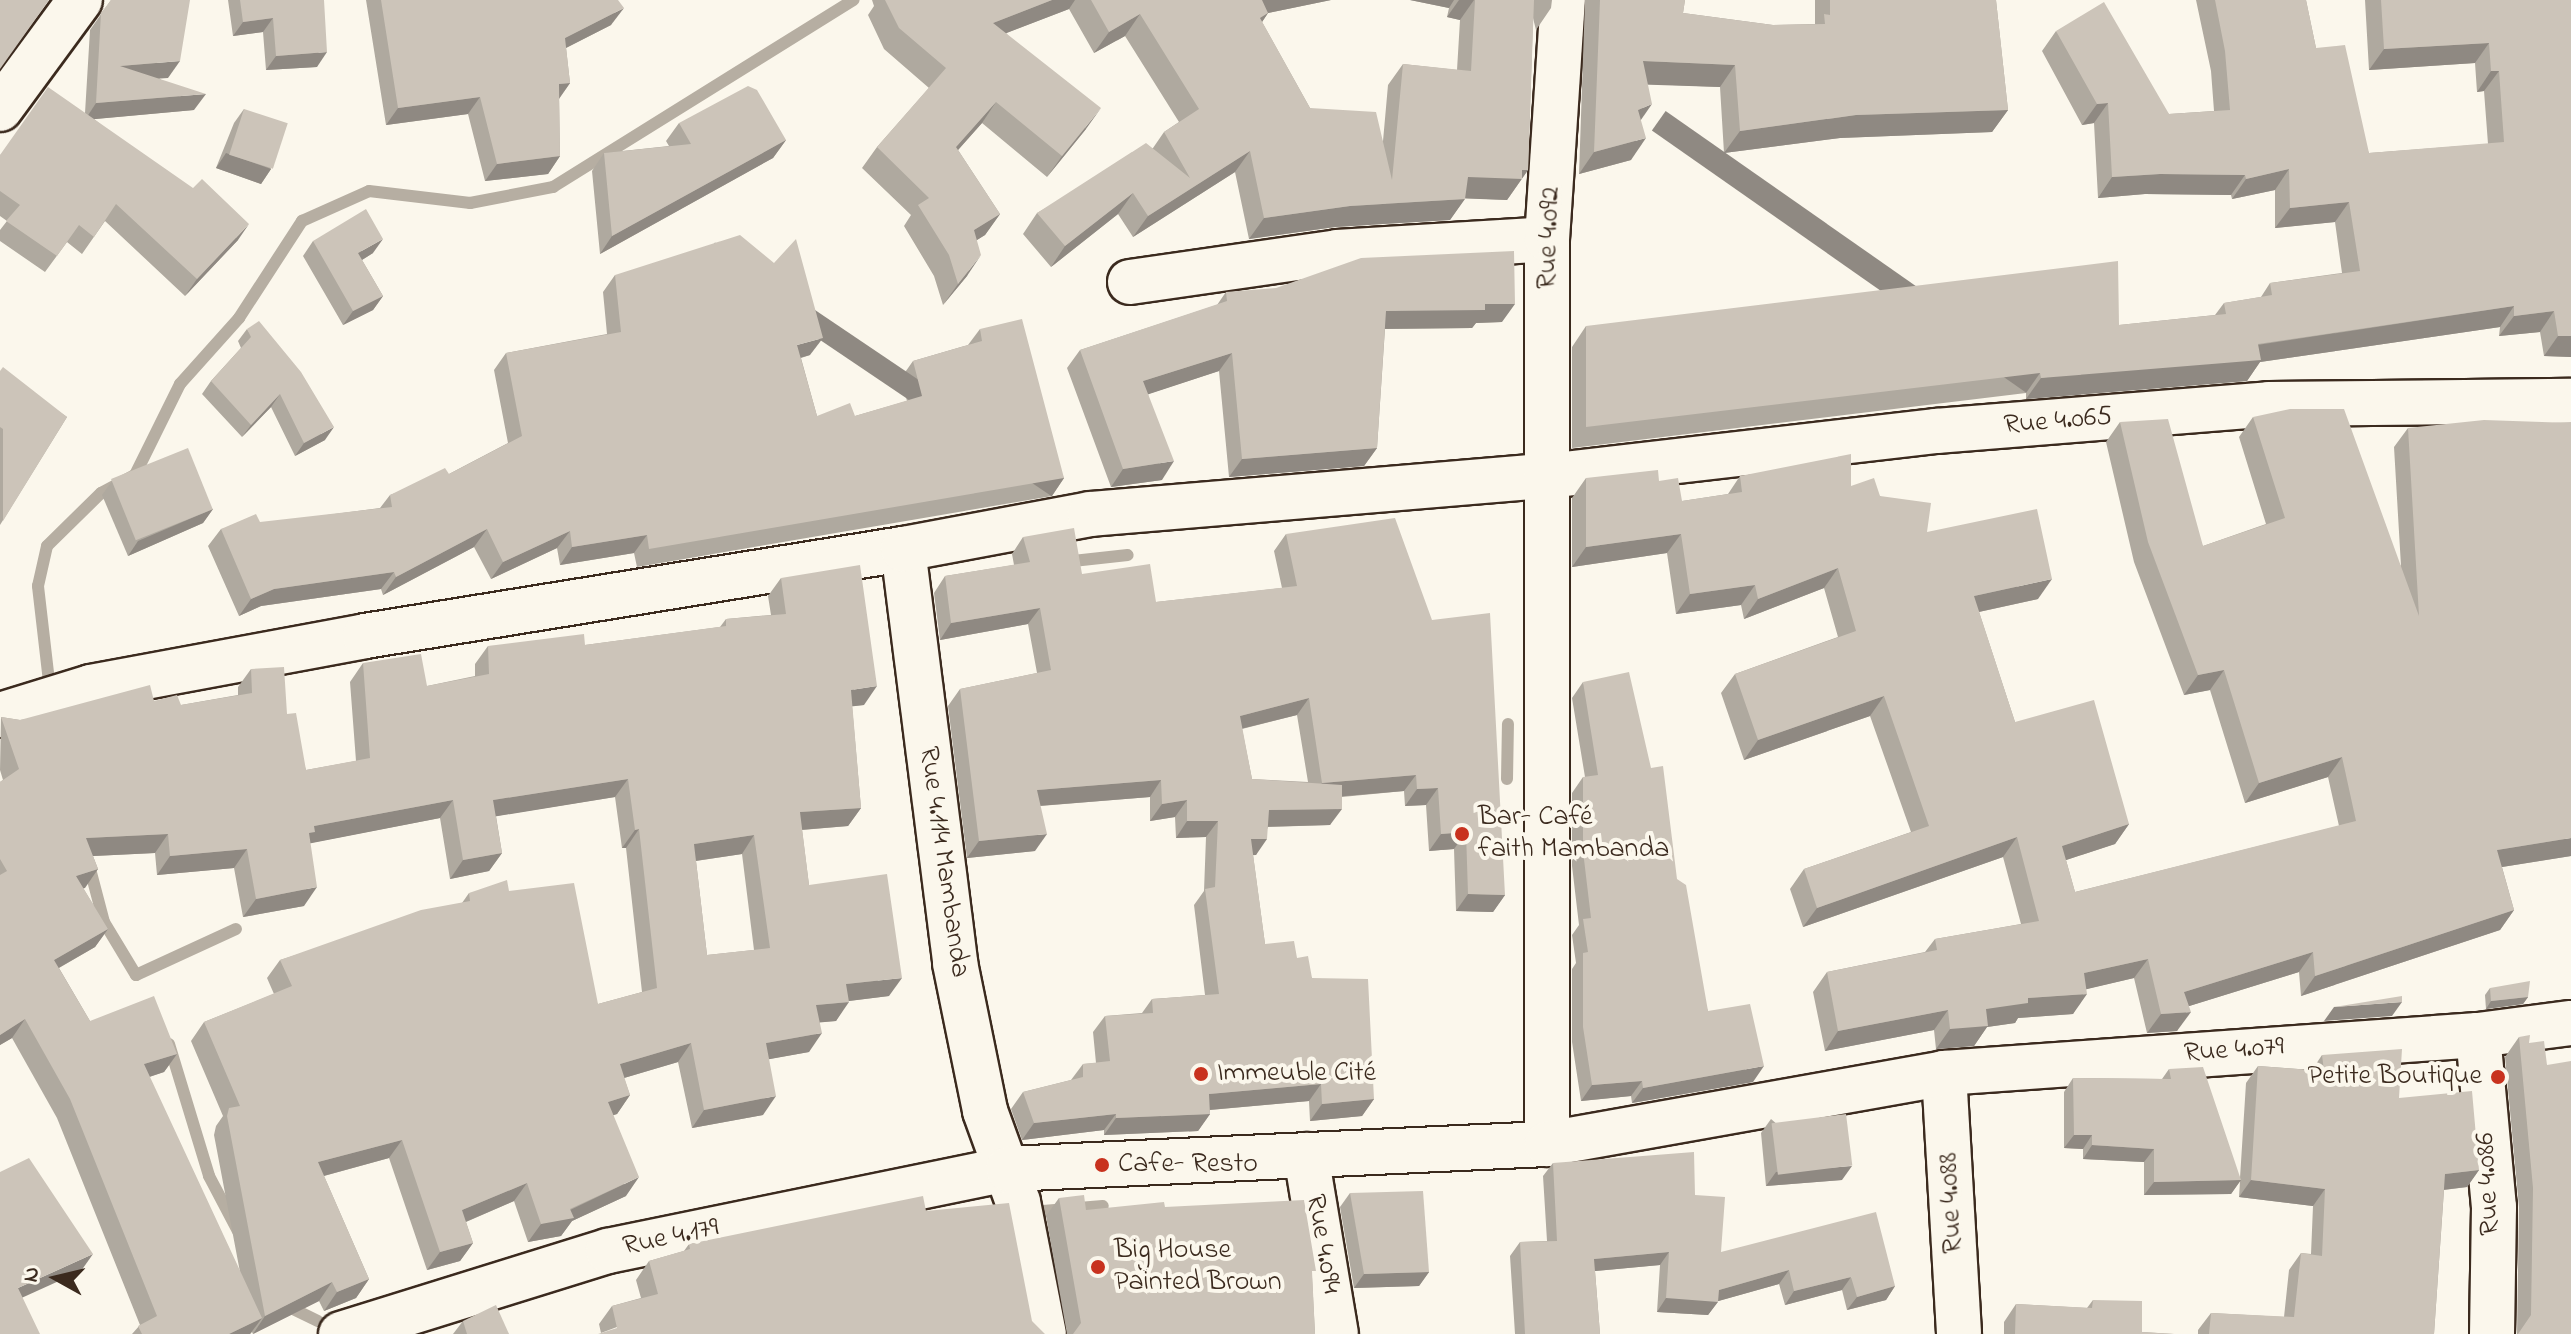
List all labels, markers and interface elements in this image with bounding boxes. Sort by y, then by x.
street label: Rue 4.092 [1531,186,1569,290]
street label: Rue 4.065 [2002,401,2114,443]
street label: Rue 4.114 Mambanda [910,744,976,980]
place label: Bar- Café faith Mambanda [1478,801,1669,867]
marker: Bar- Café faith Mambanda [1453,825,1471,843]
street label: Rue 4.079 [2183,1031,2285,1071]
place label: Immeuble Cité [1217,1057,1376,1091]
place label: Petite Boutique [2308,1060,2482,1094]
marker: Immeuble Cité [1192,1065,1210,1083]
marker: Petite Boutique [2489,1068,2507,1086]
street label: Rue 4.086 [2470,1132,2508,1236]
place label: Cafe- Resto [1118,1148,1258,1182]
street label: Rue 4.088 [1933,1152,1971,1254]
marker: Cafe- Resto [1093,1156,1111,1174]
street label: Rue 4.094 [1297,1192,1347,1296]
street label: Rue 4.179 [620,1211,722,1265]
place label: Big House Painted Brown [1114,1234,1281,1300]
north arrow [16,1238,96,1318]
marker: Big House Painted Brown [1089,1258,1107,1276]
text: N [15,1265,49,1284]

